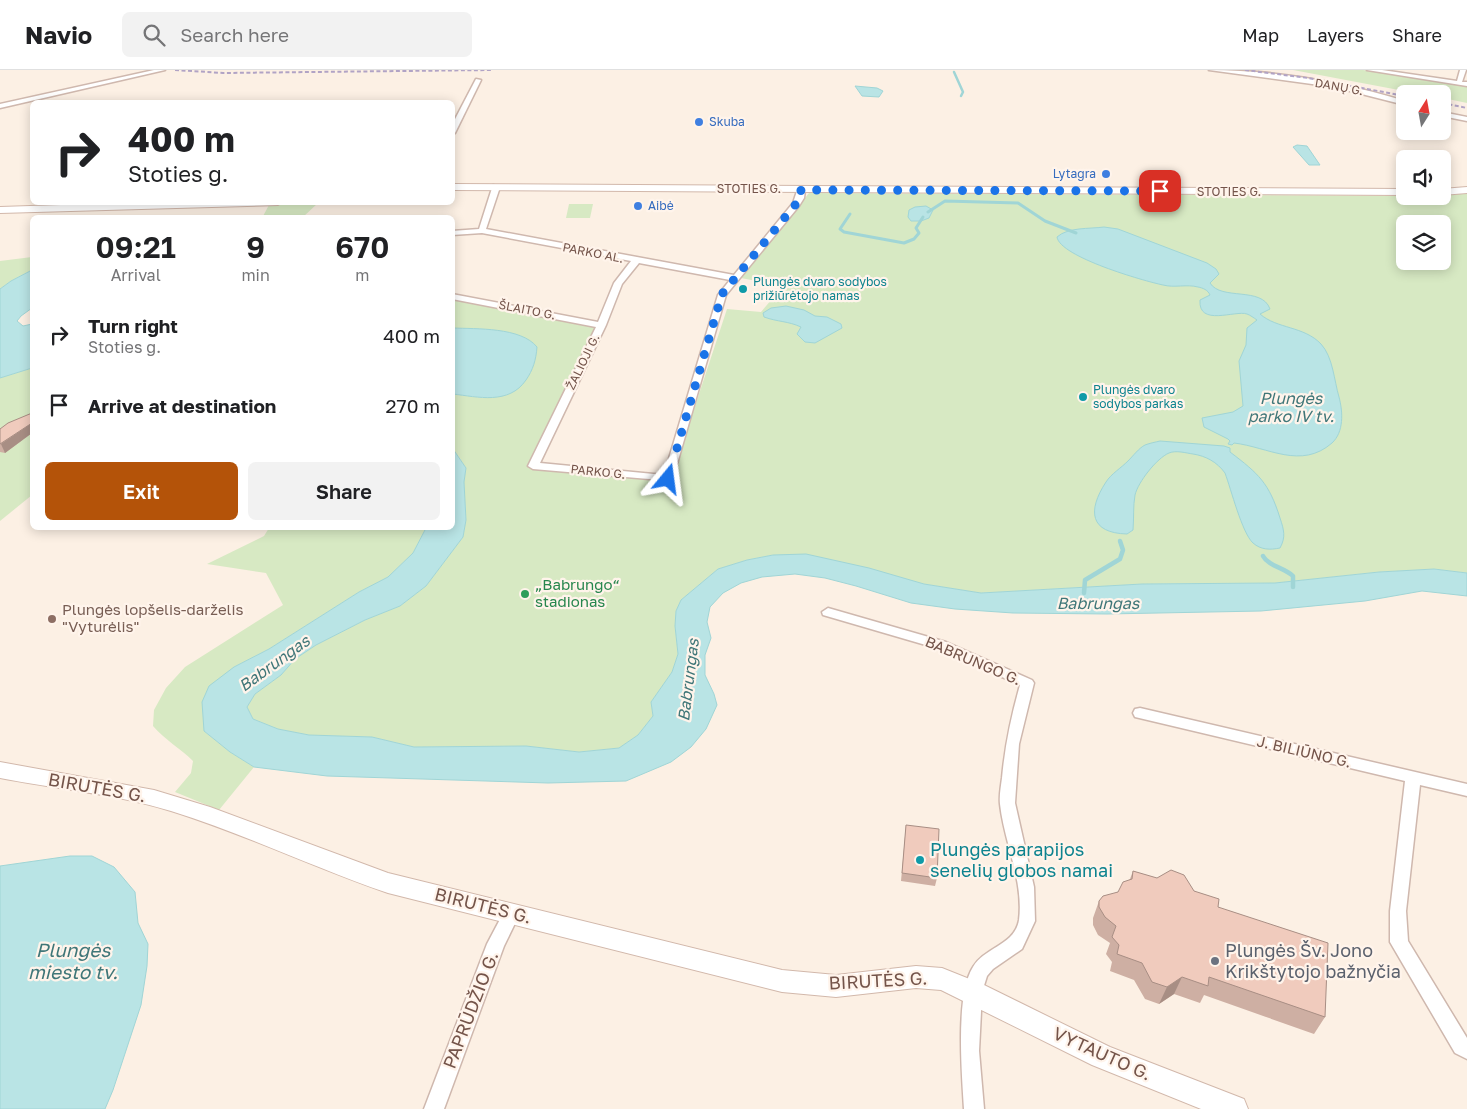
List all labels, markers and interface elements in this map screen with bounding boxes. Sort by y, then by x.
search box [122,12,472,57]
text: Navio [25,20,92,49]
icon: search [140,21,168,49]
text: Search here [180,23,289,46]
text: Map [1242,24,1279,46]
text: Layers [1307,24,1364,46]
text: Share [1392,24,1442,46]
street label: DANŲ G. [1314,75,1364,98]
north arrow [1396,85,1451,140]
map controls [1396,85,1451,270]
place label: Skuba [709,114,745,129]
marker: Skuba [693,116,705,128]
text: 400 m [128,118,235,160]
icon: right [45,120,110,185]
button: sound [1396,150,1451,205]
text: Stoties g. [128,160,228,187]
place label: Lytagra [1053,166,1096,181]
marker: Lytagra [1100,168,1112,180]
pin [1139,170,1181,212]
icon: arrive [1146,177,1174,205]
street label: STOTIES G. [717,181,781,196]
street label: STOTIES G. [1197,184,1261,199]
place label: Aibė [648,198,674,213]
marker: Aibė [632,200,644,212]
button: layers [1396,215,1451,270]
text: 09:21 [96,229,176,265]
text: 9 [246,229,265,265]
text: 670 [335,229,389,265]
street label: PARKO AL. [561,239,625,266]
text: Arrival [111,265,161,285]
text: min [241,265,270,285]
text: m [355,265,369,285]
place label: Plungės dvaro sodybos prižiūrėtojo namas [753,274,887,303]
marker: Plungės dvaro sodybos prižiūrėtojo namas [737,283,749,295]
street label: ŠLAITO G. [497,297,557,322]
text: Turn right [88,314,178,337]
icon: right [45,321,73,349]
text: 400 m [383,324,440,347]
street label: ŽALIOJI G. [563,332,602,392]
text: Stoties g. [88,337,161,357]
place label: Plungės dvaro sodybos parkas [1093,382,1183,411]
water label: Plungės parko IV tv. [1248,388,1334,426]
icon: arrive [45,391,73,419]
marker: Plungės dvaro sodybos parkas [1077,391,1089,403]
text: Arrive at destination [88,394,276,417]
text: 270 m [386,394,440,417]
position arrow [641,452,693,504]
street label: PARKO G. [570,461,626,482]
button: Exit [45,462,238,520]
button: Share [248,462,440,520]
place label: „Babrungo“ stadionas [535,575,620,610]
marker: „Babrungo“ stadionas [519,588,531,600]
water label: Babrungas [1057,593,1141,613]
place label: Plungės lopšelis-darželis "Vyturėlis" [62,600,243,635]
marker: Plungės lopšelis-darželis "Vyturėlis" [46,613,58,625]
water label: Babrungas [235,630,315,695]
street label: BABRUNGO G. [923,632,1024,688]
water label: Babrungas [673,636,703,722]
street label: J. BILIŪNO G. [1255,731,1353,771]
street label: BIRUTĖS G. [47,768,148,806]
place label: Plungės parapijos senelių globos namai [930,838,1113,881]
marker: Plungės parapijos senelių globos namai [914,854,926,866]
street label: BIRUTĖS G. [433,882,534,928]
water label: Plungės miesto tv. [28,938,118,983]
place label: Plungės Šv. Jono Krikštytojo bažnyčia [1225,939,1401,982]
street label: PAPRŪDŽIO G. [438,948,503,1071]
marker: Plungės Šv. Jono Krikštytojo bažnyčia [1209,955,1221,967]
street label: BIRUTĖS G. [828,966,928,994]
street label: VYTAUTO G. [1050,1022,1155,1085]

